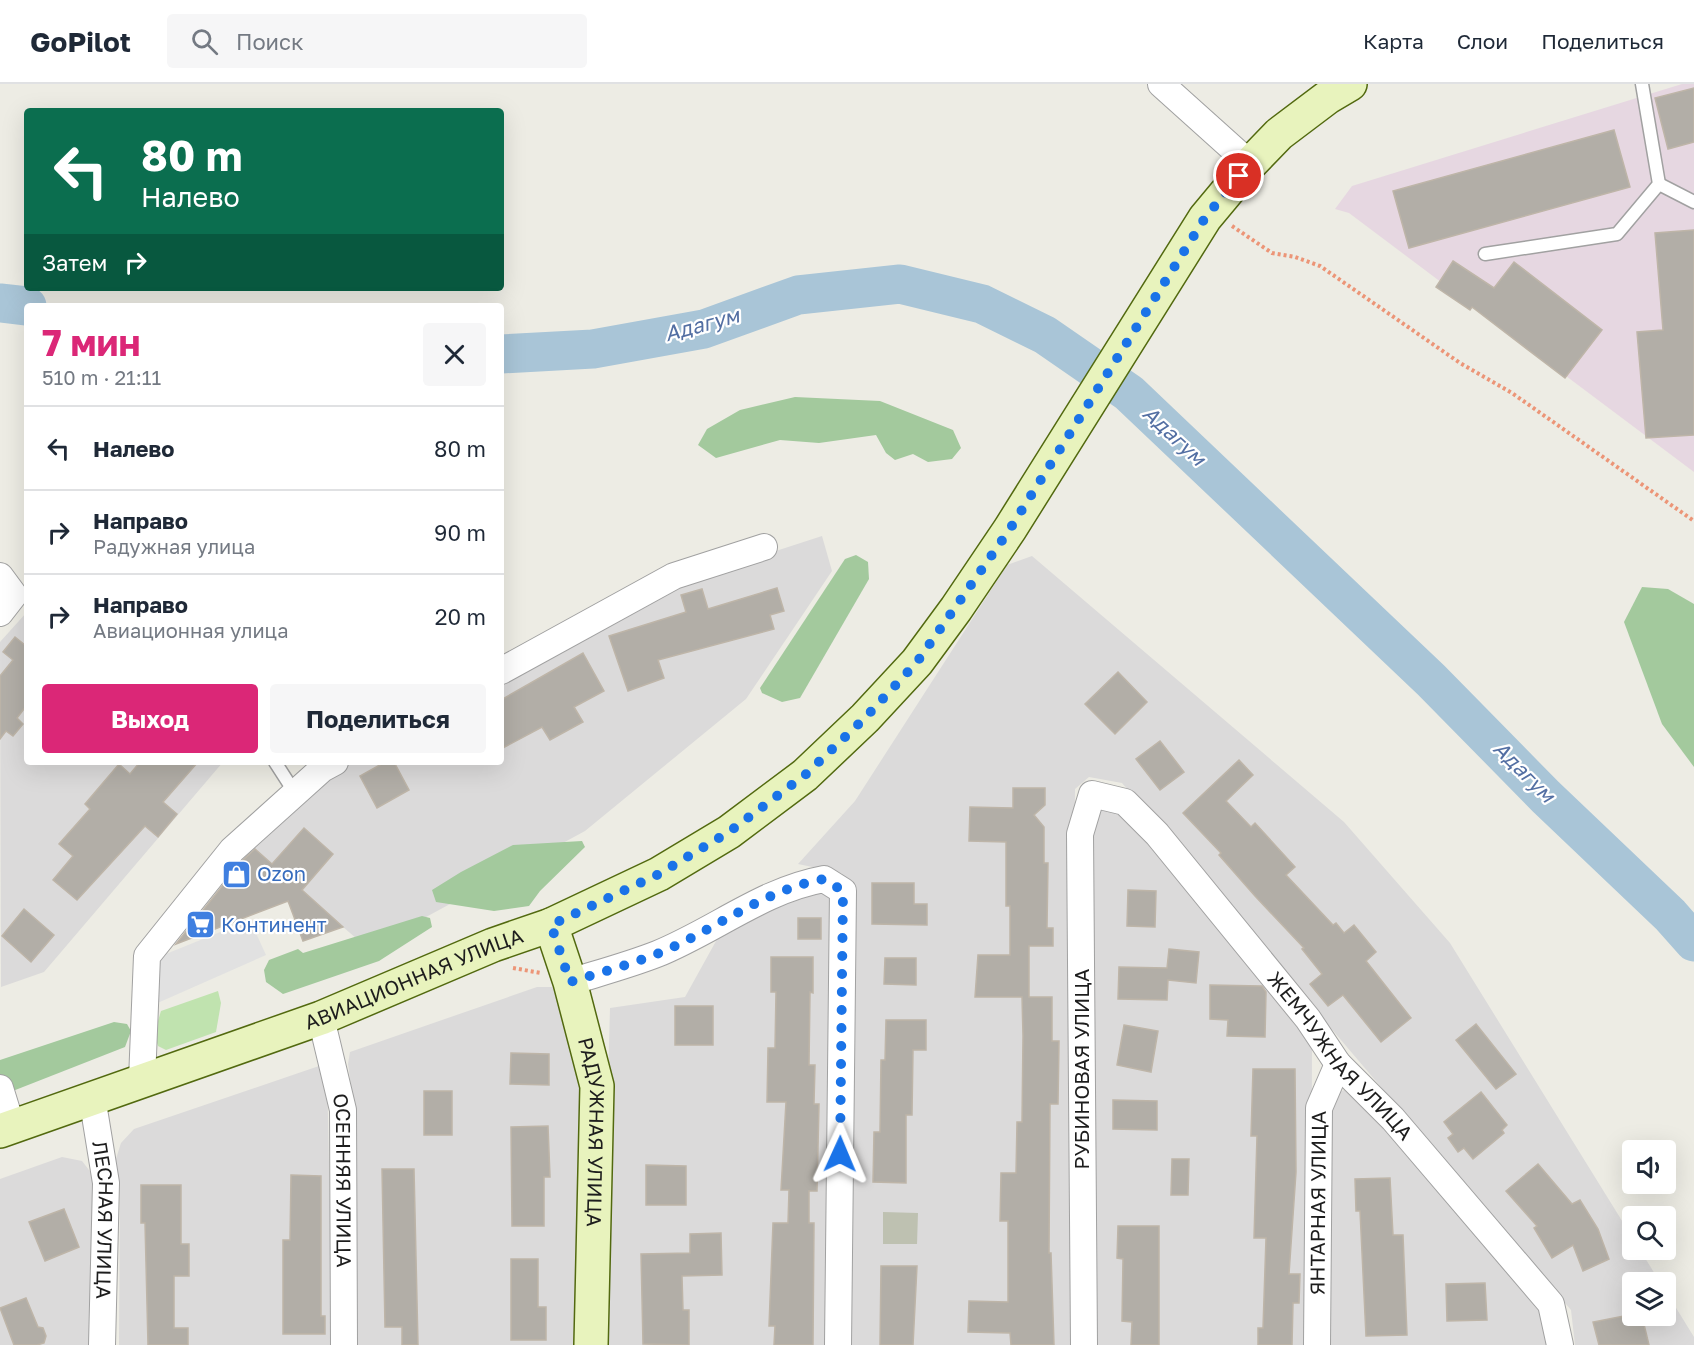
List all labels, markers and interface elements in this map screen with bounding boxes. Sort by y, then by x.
search box [167,14,587,68]
text: GoPilot [30,25,131,58]
icon: search [188,25,221,58]
text: Поиск [236,28,304,55]
text: Карта [1363,28,1424,54]
text: Слои [1457,28,1508,54]
text: Поделиться [1541,28,1664,54]
text: 80 m [141,130,242,180]
icon: left [42,132,120,210]
pin [1213,150,1264,201]
icon: arrive [1222,159,1255,192]
text: Налево [141,181,240,213]
icon: right [119,246,152,279]
text: Затем [42,249,107,276]
water label: Адагум [662,301,744,346]
text: 7 мин [42,321,140,364]
button: close [423,323,486,386]
text: 510 m · 21:11 [42,365,161,389]
water label: Адагум [1138,400,1213,472]
icon: left [42,432,75,465]
text: Налево [93,435,175,462]
text: 80 m [434,435,486,462]
text: Направо [93,507,188,534]
icon: right [42,516,75,549]
text: 90 m [434,519,486,546]
text: Радужная улица [93,534,255,558]
text: Направо [93,591,188,618]
icon: right [42,600,75,633]
text: 20 m [435,603,486,630]
text: Авиационная улица [93,618,289,642]
button: Выход [42,684,258,753]
button: Поделиться [270,684,486,753]
water label: Адагум [1489,735,1562,809]
shop icon: Ozon [220,858,252,890]
place label: Ozon [257,861,306,885]
supermarket icon: Континент [184,909,216,941]
place label: Континент [221,912,327,936]
street label: АВИАЦИОННАЯ УЛИЦА [301,923,526,1034]
street label: ЖЕМЧУЖНАЯ УЛИЦА [1263,966,1418,1144]
street label: РУБИНОВАЯ УЛИЦА [1069,969,1093,1169]
street label: РАДУЖНАЯ УЛИЦА [574,1034,610,1227]
street label: ОСЕННЯЯ УЛИЦА [328,1091,357,1268]
street label: ЯНТАРНАЯ УЛИЦА [1304,1111,1330,1295]
position arrow [808,1122,872,1186]
street label: ЛЕСНАЯ УЛИЦА [88,1139,119,1299]
map controls [1622,1140,1676,1326]
button: sound [1622,1140,1676,1194]
button: search [1622,1206,1676,1260]
button: layers [1622,1272,1676,1326]

